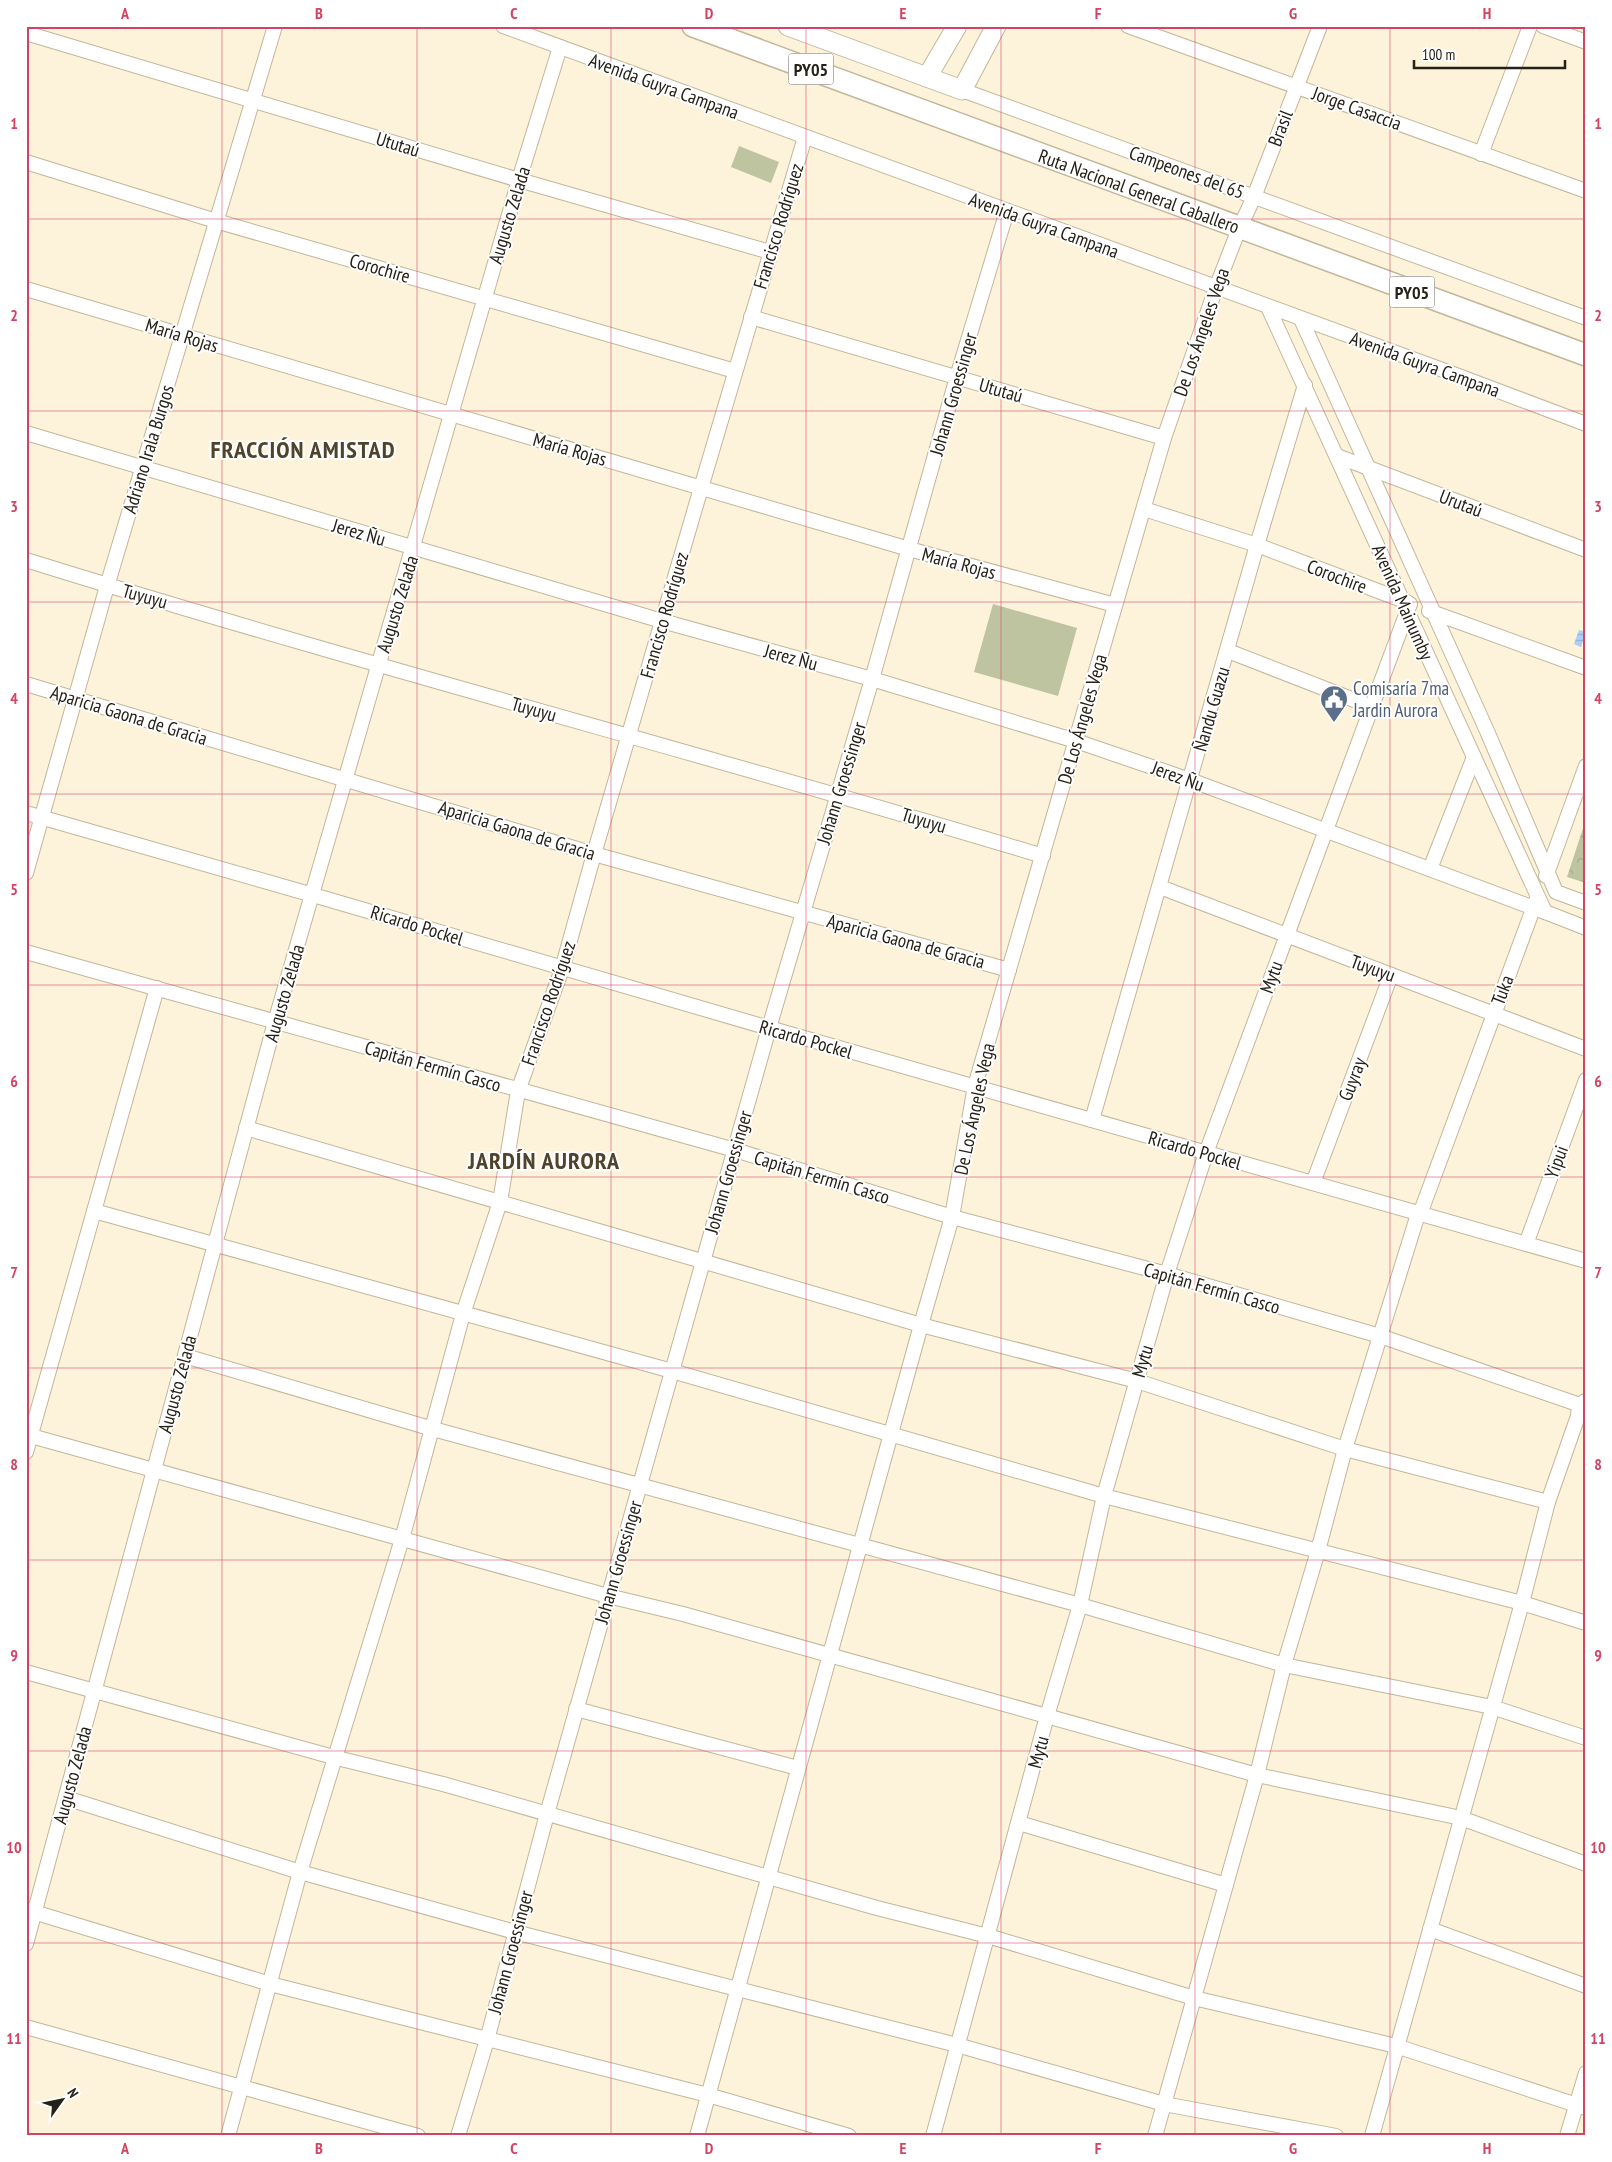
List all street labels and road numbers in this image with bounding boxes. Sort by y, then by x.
street label: Avenida Guyra Campana [586,48,742,124]
road number: PY05 [788,54,834,85]
street label: Jorge Casaccia [1308,80,1405,135]
street label: Brasil [1262,106,1298,149]
street label: Ututaú [373,126,423,162]
street label: Campeones del 65 [1126,140,1248,204]
street label: Ruta Nacional General Caballero [1035,143,1243,239]
street label: Francisco Rodríguez [748,160,809,292]
street label: Augusto Zelada [483,163,535,267]
street label: Avenida Guyra Campana [966,187,1122,263]
street label: Corochire [347,248,413,288]
street label: De Los Ángeles Vega [1168,265,1234,399]
road number: PY05 [1390,276,1434,308]
street label: María Rojas [142,313,222,357]
street label: Avenida Guyra Campana [1347,326,1503,402]
street label: Johann Groessinger [924,329,982,459]
street label: Ututaú [976,372,1026,408]
street label: Adriano Irala Burgos [117,382,179,516]
street label: María Rojas [530,427,610,471]
street label: Urutaú [1436,484,1486,522]
street label: Jerez Ñu [329,513,388,551]
street label: Avenida Mainumby [1367,541,1440,664]
street label: María Rojas [919,542,999,584]
street label: Francisco Rodríguez [635,549,694,681]
street label: Augusto Zelada [371,552,423,656]
street label: Corochire [1304,554,1370,598]
street label: Tuyuyu [120,578,170,614]
street label: Jerez Ñu [761,638,820,676]
street label: De Los Ángeles Vega [1052,651,1112,787]
street label: Ñandu Guazu [1187,664,1235,754]
street label: Aparicia Gaona de Gracia [48,680,210,750]
street label: Tuyuyu [509,691,559,727]
street label: Johann Groessinger [811,718,871,848]
street label: Jerez Ñu [1147,755,1208,797]
street label: Aparicia Gaona de Gracia [436,795,598,865]
street label: Tuyuyu [899,802,949,838]
street label: Ricardo Pockel [368,900,467,951]
street label: Aparicia Gaona de Gracia [824,908,988,974]
street label: Francisco Rodríguez [515,937,581,1068]
street label: Augusto Zelada [259,941,309,1045]
street label: Tuyuyu [1347,949,1399,987]
street label: Mytu [1254,958,1288,996]
street label: Tuka [1485,972,1519,1008]
street label: Ricardo Pockel [757,1014,856,1064]
street label: Capitán Fermín Casco [362,1035,504,1097]
street label: De Los Ángeles Vega [948,1041,1000,1177]
street label: Guyray [1333,1053,1372,1104]
street label: Johann Groessinger [699,1107,757,1237]
street label: Ricardo Pockel [1146,1125,1245,1175]
street label: Yipui [1539,1142,1573,1182]
street label: Capitán Fermín Casco [751,1145,893,1209]
street label: Capitán Fermín Casco [1141,1257,1283,1319]
street label: Augusto Zelada [152,1332,202,1436]
street label: Mytu [1126,1342,1158,1380]
street label: Johann Groessinger [589,1497,647,1627]
street label: Augusto Zelada [47,1723,97,1827]
street label: Mytu [1022,1733,1054,1771]
street label: Johann Groessinger [482,1887,538,2017]

